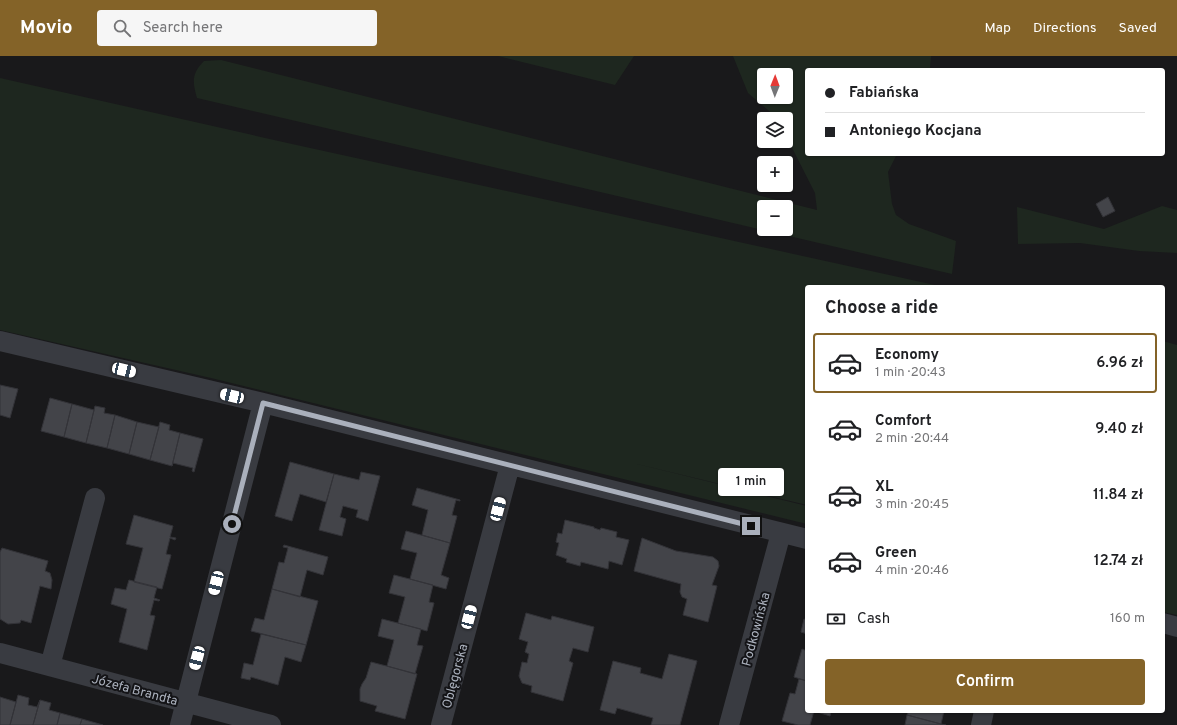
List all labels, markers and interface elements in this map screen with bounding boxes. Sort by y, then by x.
search box [97,10,377,46]
text: Movio [20,16,73,40]
icon: search [111,17,133,39]
text: Search here [143,19,223,38]
text: Map [985,20,1011,37]
text: Directions [1033,20,1097,37]
text: Saved [1119,20,1157,37]
north arrow [757,68,793,104]
map controls [757,68,793,236]
text: Fabiańska [849,84,919,103]
button: layers [757,112,793,148]
text: Antoniego Kocjana [849,122,982,141]
button: + [757,156,793,192]
button: − [757,200,793,236]
text: Choose a ride [825,297,938,320]
icon: car [827,345,863,381]
text: Economy [875,346,939,365]
text: 6.96 zł [1096,354,1143,373]
car [111,361,137,379]
text: 1 min · 20:43 [875,365,946,381]
car [219,387,245,405]
icon: car [827,411,863,447]
text: Comfort [875,412,932,431]
text: 9.40 zł [1095,420,1143,439]
text: 2 min · 20:44 [875,431,949,447]
callout: 1 min [718,468,784,496]
text: 1 min [736,474,766,490]
icon: car [827,477,863,513]
text: XL [875,478,893,497]
text: 11.84 zł [1093,486,1143,505]
car [489,496,507,522]
text: 3 min · 20:45 [875,497,949,513]
route start [223,515,241,533]
route end [742,517,760,535]
icon: car [827,543,863,579]
text: Green [875,544,917,563]
text: 12.74 zł [1094,552,1143,571]
text: 4 min · 20:46 [875,563,949,579]
car [207,570,225,596]
street label: Podkowińska [739,591,775,668]
car [460,604,478,630]
icon: cash [825,608,847,630]
text: Cash [857,610,890,629]
text: 160 m [1110,611,1145,627]
street label: Oblęgorska [440,642,472,711]
car [188,645,206,671]
button: Confirm [825,659,1145,705]
street label: Józefa Brandta [90,672,179,710]

